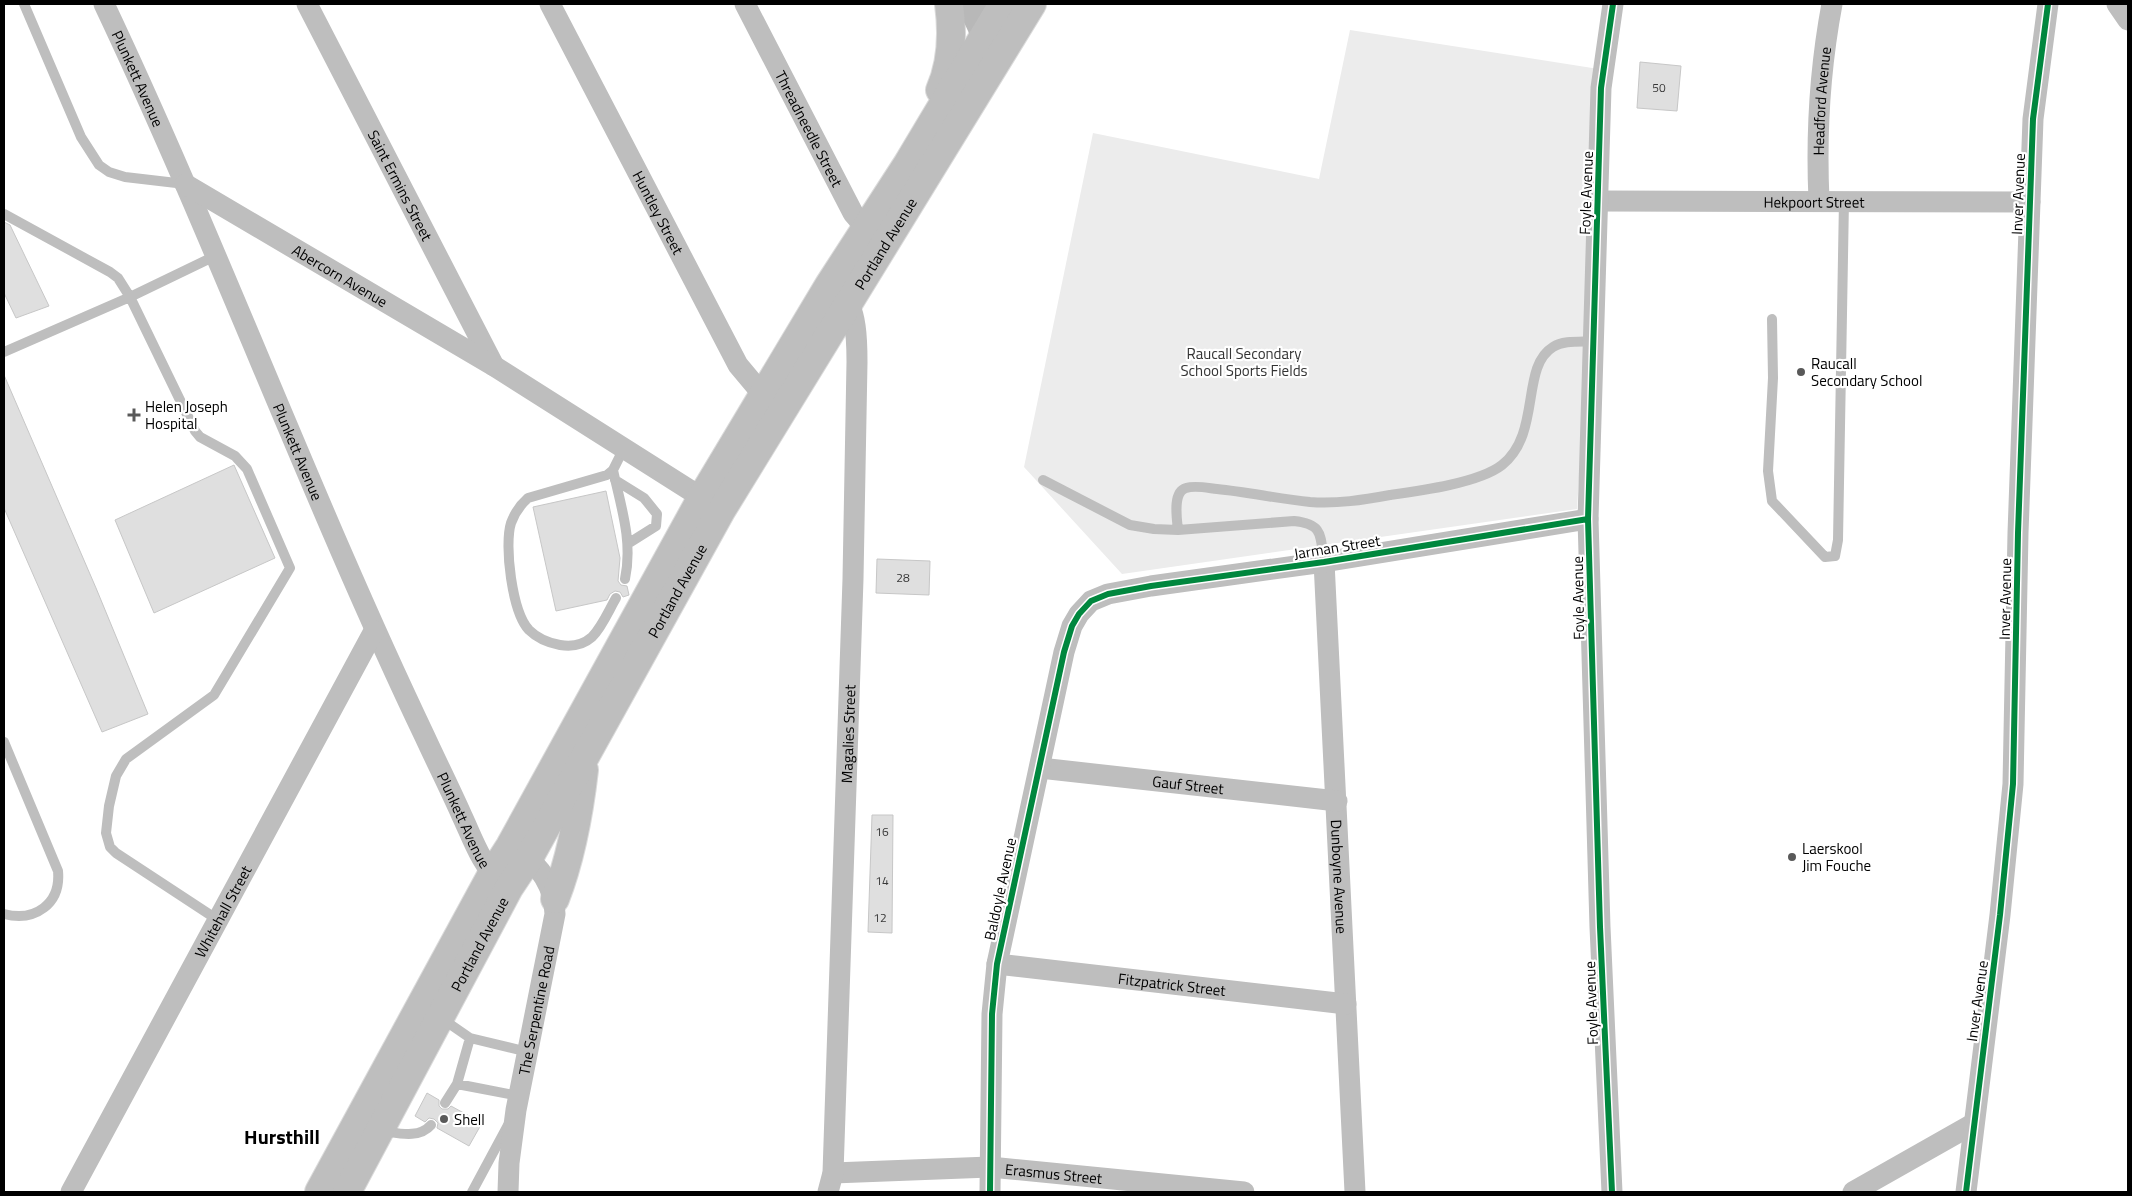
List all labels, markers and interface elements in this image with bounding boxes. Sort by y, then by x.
street label: Plunkett Avenue [106,26,170,130]
street label: Headford Avenue [1807,45,1837,156]
street label: Threadneedle Street [770,66,849,191]
house number: 50 [1652,78,1666,97]
street label: Saint Ermins Street [362,126,439,245]
street label: Foyle Avenue [1573,151,1599,235]
street label: Inver Avenue [2005,153,2031,235]
street label: Huntley Street [627,167,690,259]
street label: Hekpoort Street [1763,190,1865,213]
street label: Portland Avenue [848,193,922,294]
street label: Abercorn Avenue [288,238,392,313]
park label: Raucall Secondary School Sports Fields [1180,342,1308,382]
place label: Raucall Secondary School [1811,352,1922,392]
marker: Raucall Secondary School [1795,366,1807,378]
place label: Helen Joseph Hospital [145,395,228,435]
street label: Plunkett Avenue [268,399,329,504]
marker: Helen Joseph Hospital [127,408,141,422]
street label: Jarman Street [1292,529,1383,565]
street label: Portland Avenue [642,539,712,642]
street label: Foyle Avenue [1566,556,1590,640]
street label: Inver Avenue [1993,558,2017,640]
house number: 28 [896,568,910,587]
street label: Magalies Street [835,683,861,784]
street label: Plunkett Avenue [432,768,497,873]
street label: Gauf Street [1151,769,1226,800]
street label: Dunboyne Avenue [1325,819,1354,934]
house number: 16 [875,822,889,841]
street label: Baldoyle Avenue [978,836,1022,942]
place label: Laerskool Jim Fouche [1802,837,1871,877]
marker: Laerskool Jim Fouche [1786,851,1798,863]
street label: Whitehall Street [188,860,257,962]
house number: 14 [875,871,889,890]
street label: Portland Avenue [444,893,514,996]
house number: 12 [873,908,887,927]
street label: The Serpentine Road [512,944,560,1077]
street label: Inver Avenue [1960,959,1994,1043]
street label: Foyle Avenue [1578,961,1604,1045]
street label: Fitzpatrick Street [1117,966,1228,1002]
place label: Shell [454,1108,485,1131]
marker: Shell [438,1113,450,1125]
district label: Hursthill [244,1121,320,1152]
street label: Erasmus Street [1004,1157,1104,1190]

